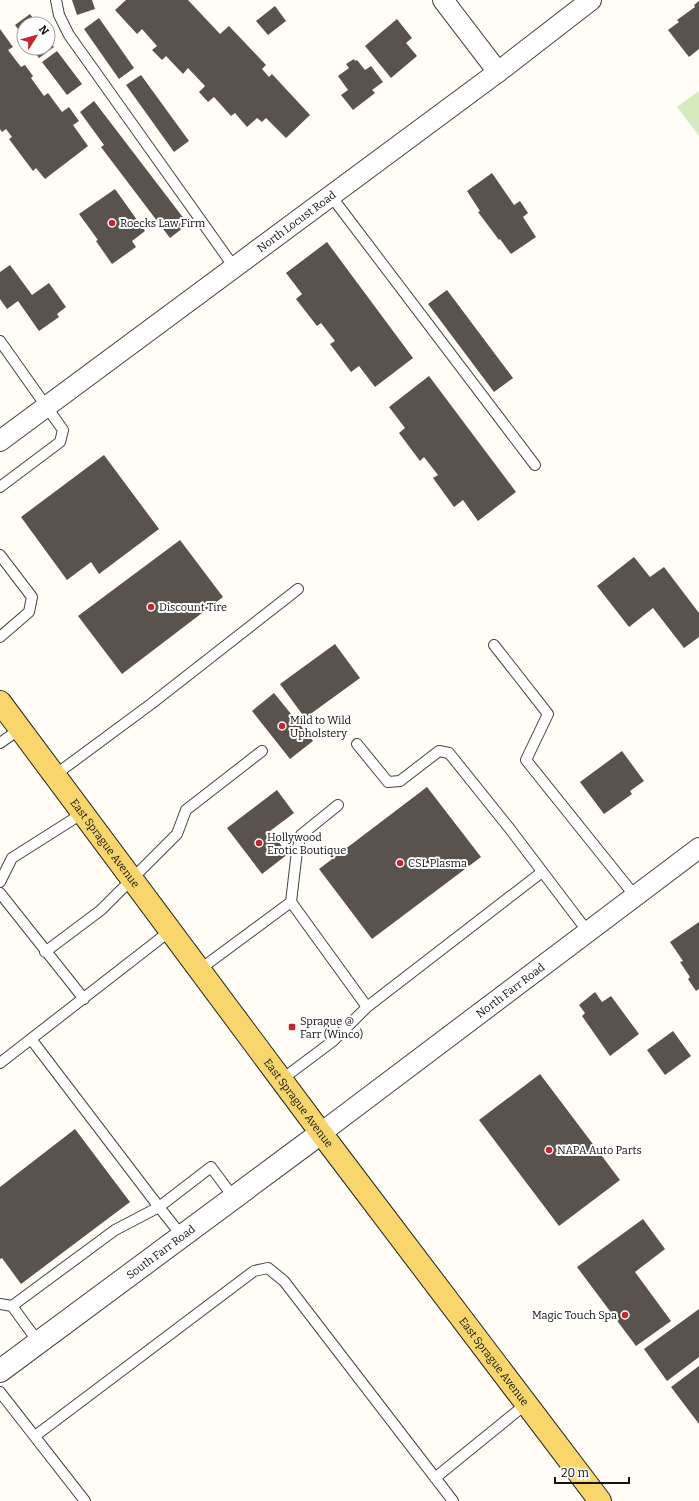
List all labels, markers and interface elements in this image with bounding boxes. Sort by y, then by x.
north arrow [16,16,56,56]
text: N [36,23,52,38]
street label: North Locust Road [255,188,339,255]
place label: Roecks Law Firm [120,217,206,230]
marker: Roecks Law Firm [107,218,117,228]
place label: Discount Tire [159,601,227,614]
marker: Discount Tire [146,602,156,612]
place label: Mild to Wild Upholstery [290,714,352,740]
marker: Mild to Wild Upholstery [277,721,287,731]
street label: East Sprague Avenue [68,796,142,890]
place label: Hollywood Erotic Boutique [267,831,346,857]
marker: Hollywood Erotic Boutique [254,838,264,848]
place label: CSL Plasma [408,857,467,870]
marker: CSL Plasma [395,858,405,868]
street label: North Farr Road [473,960,547,1020]
place label: Sprague @ Farr (Winco) [300,1015,363,1041]
marker: Sprague @ Farr (Winco) [287,1022,297,1032]
street label: East Sprague Avenue [261,1056,336,1150]
place label: NAPA Auto Parts [557,1144,642,1157]
marker: NAPA Auto Parts [544,1145,554,1155]
street label: South Farr Road [124,1222,198,1282]
place label: Magic Touch Spa [532,1309,617,1322]
marker: Magic Touch Spa [620,1310,630,1320]
street label: East Sprague Avenue [457,1315,532,1408]
scale bar [555,1459,629,1485]
text: 20 m [561,1466,590,1480]

